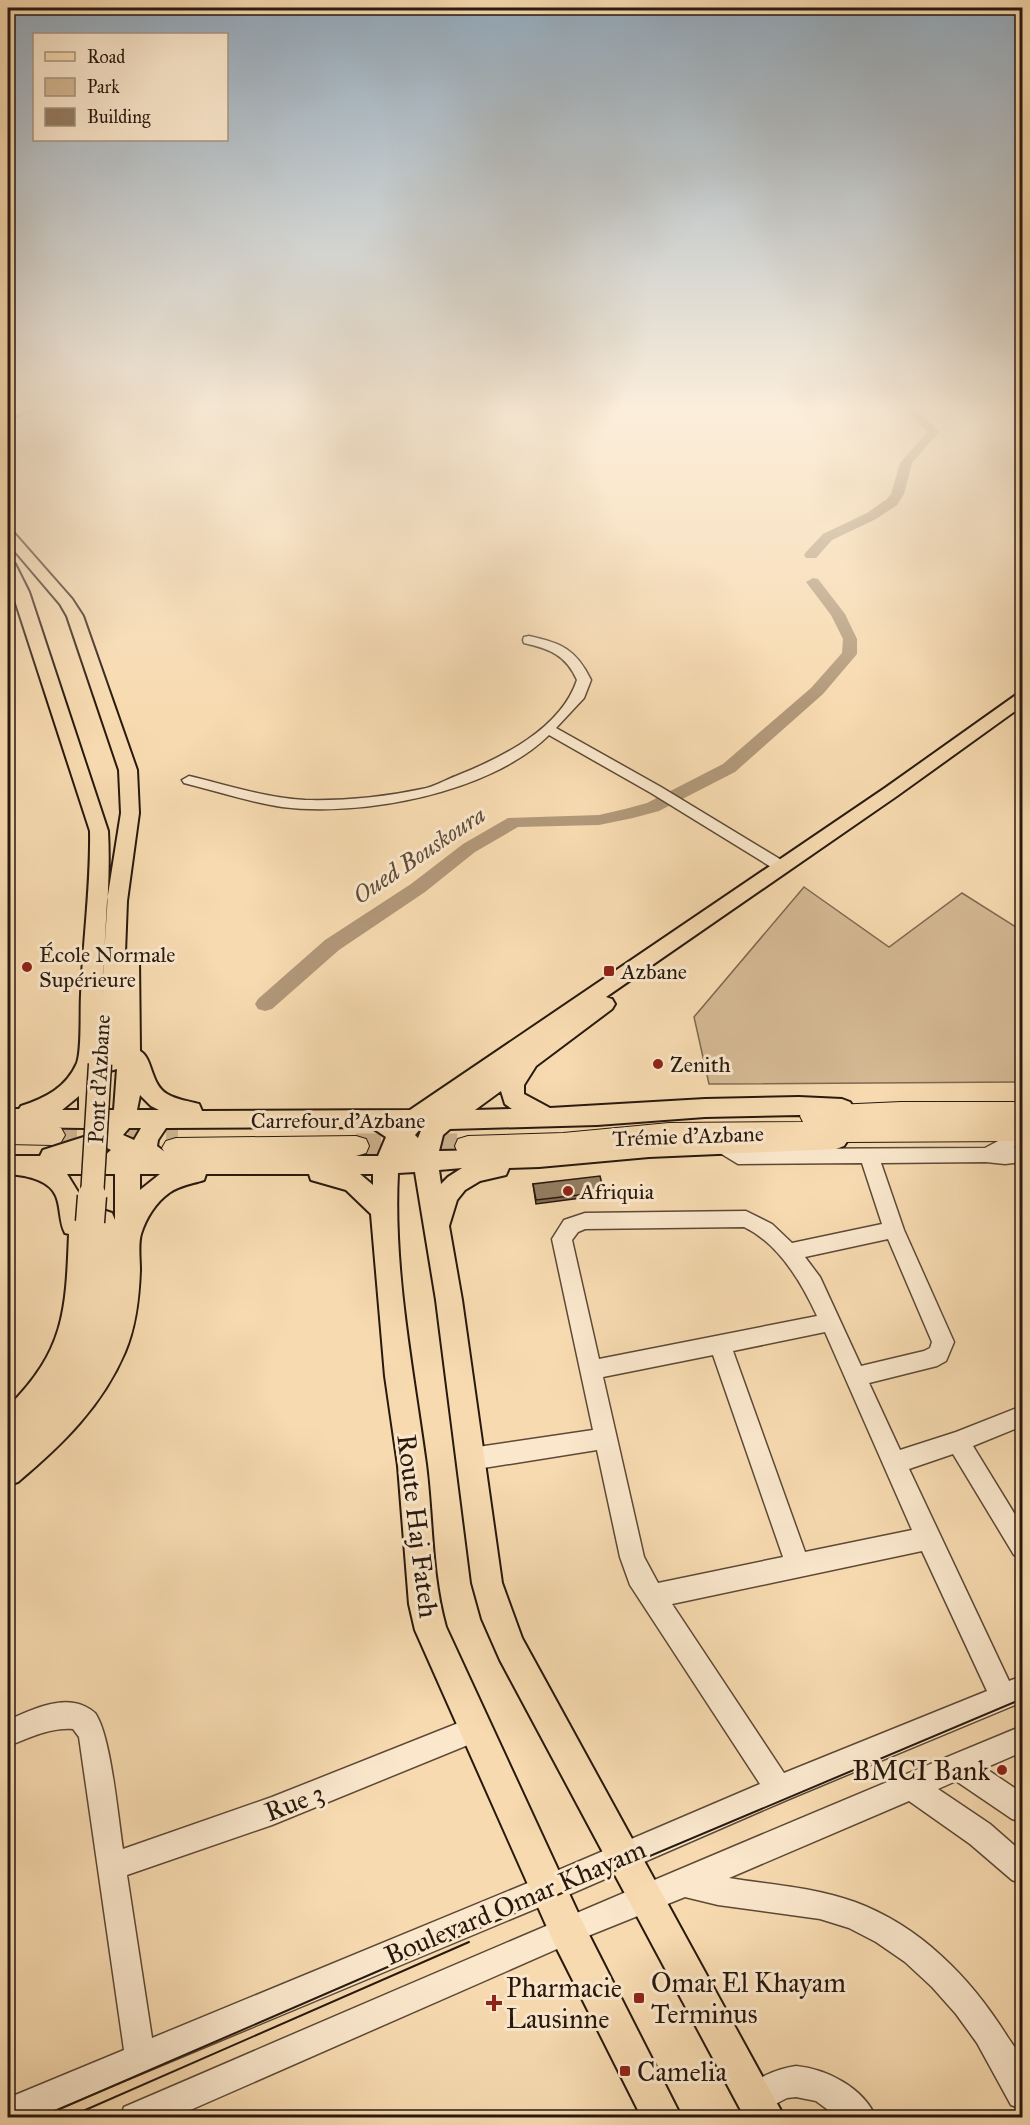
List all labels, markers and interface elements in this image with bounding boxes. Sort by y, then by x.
legend [33,33,228,141]
text: Road [87,46,125,68]
text: Park [87,76,120,98]
text: Building [87,106,151,129]
water label: Oued Bouskoura [347,800,491,910]
place label: École Normale Supérieure [39,941,176,993]
place label: Azbane [620,958,687,985]
marker: École Normale Supérieure [20,960,34,974]
marker: Azbane [602,964,616,978]
street label: Pont d'Azbane [82,1014,116,1144]
place label: Zenith [670,1051,731,1078]
marker: Zenith [651,1057,665,1071]
street label: Carrefour d'Azbane [251,1107,425,1134]
street label: Trémie d'Azbane [612,1120,764,1152]
place label: Afriquia [579,1178,655,1205]
marker: Afriquia [561,1184,575,1198]
street label: Route Haj Fateh [390,1432,446,1620]
place label: BMCI Bank [853,1754,990,1787]
marker: BMCI Bank [995,1763,1009,1777]
street label: Rue 3 [260,1776,328,1828]
street label: Boulevard Omar Khayam [379,1832,651,1972]
place label: Omar El Khayam Terminus [651,1966,846,2030]
place label: Pharmacie Lausinne [506,1971,622,2035]
marker: Omar El Khayam Terminus [632,1991,646,2005]
marker: Pharmacie Lausinne [487,1996,501,2010]
place label: Camelia [637,2055,727,2088]
marker: Camelia [618,2064,632,2078]

